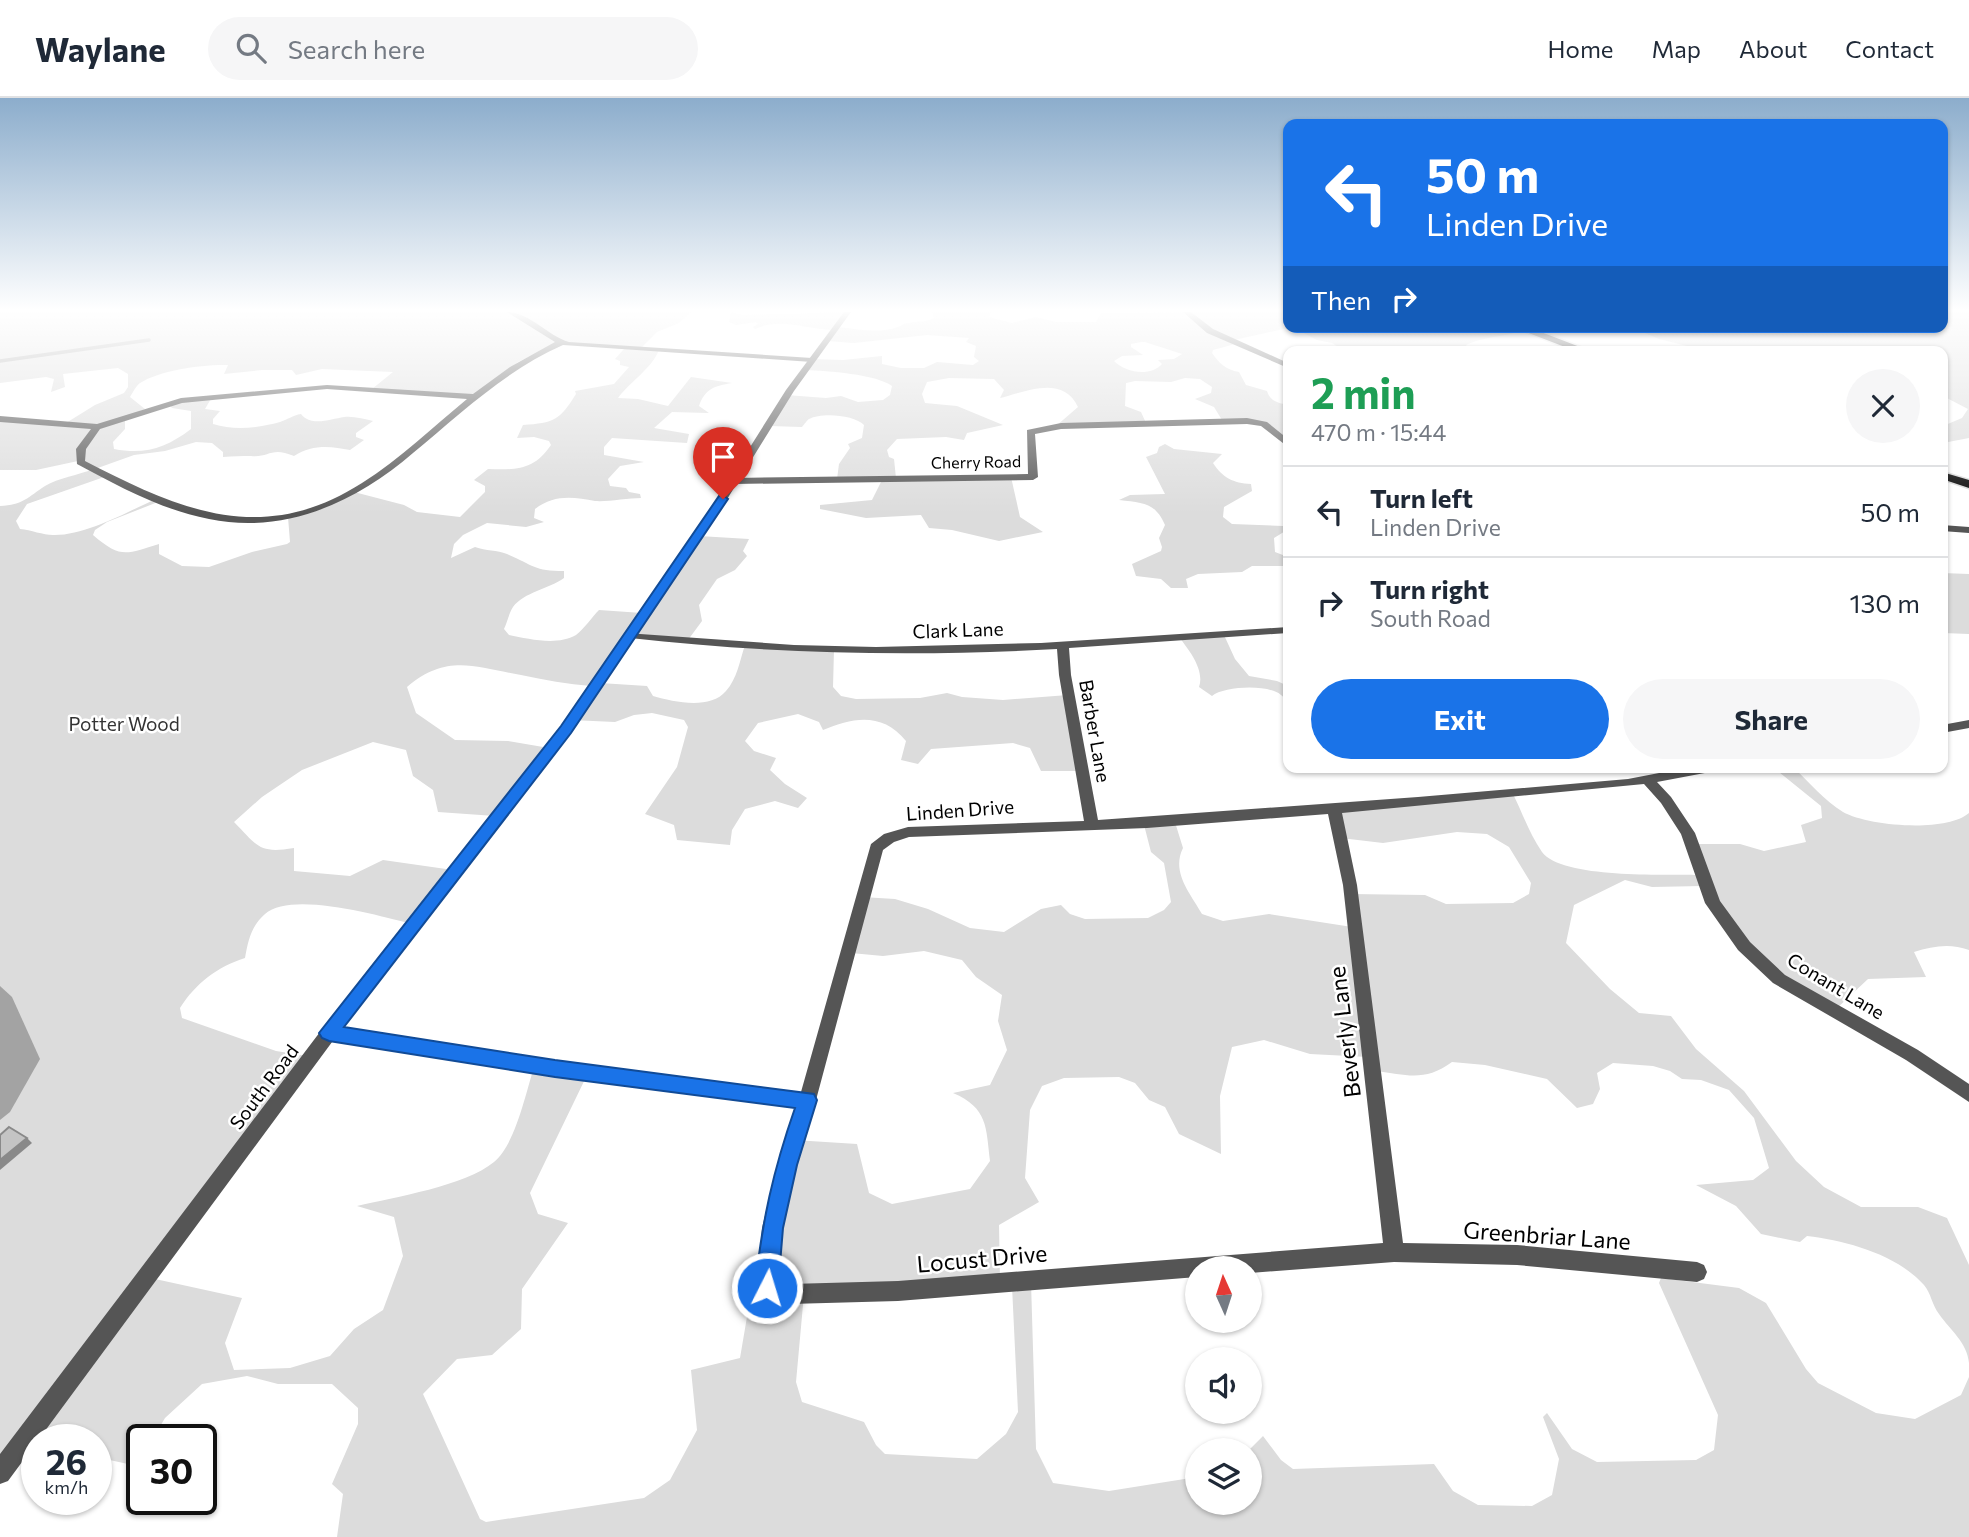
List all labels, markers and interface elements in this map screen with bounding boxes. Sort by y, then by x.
search box [208,17,698,80]
text: Waylane [35,28,166,69]
icon: search [232,29,270,67]
text: Search here [288,33,425,64]
text: Home [1548,34,1614,63]
text: Map [1652,34,1701,63]
text: About [1739,34,1807,63]
text: Contact [1845,34,1934,63]
text: 50 m [1426,143,1539,203]
icon: left [1311,147,1402,238]
text: Linden Drive [1426,203,1608,243]
icon: right [1385,280,1423,318]
text: Then [1311,284,1371,315]
text: 2 min [1311,366,1416,418]
button: close [1846,369,1920,443]
text: 470 m · 15:44 [1311,418,1446,446]
pin [693,427,753,499]
icon: arrive [704,438,742,476]
street label: Cherry Road [931,451,1021,472]
text: Turn left [1370,482,1473,513]
icon: left [1311,493,1349,531]
text: 50 m [1860,496,1920,527]
text: Linden Drive [1370,513,1501,541]
text: Turn right [1370,573,1489,604]
icon: right [1311,584,1349,622]
text: 130 m [1849,587,1920,618]
text: South Road [1370,604,1491,632]
street label: Clark Lane [912,616,1004,643]
street label: Barber Lane [1075,678,1116,784]
button: Exit [1311,679,1609,759]
button: Share [1623,679,1920,759]
park label: Potter Wood [68,712,180,735]
street label: Linden Drive [905,794,1015,825]
street label: Conant Lane [1784,948,1889,1024]
street label: Beverly Lane [1322,965,1366,1099]
street label: South Road [224,1040,303,1133]
street label: Greenbriar Lane [1462,1215,1632,1255]
street label: Locust Drive [915,1238,1048,1278]
position arrow [730,1251,804,1325]
north arrow [1185,1256,1262,1334]
map controls [1185,1256,1262,1515]
button: sound [1185,1347,1262,1424]
speed limit sign: 30 [126,1424,217,1515]
button: layers [1185,1438,1262,1515]
text: 26 [46,1439,87,1482]
text: km/h [45,1476,88,1498]

